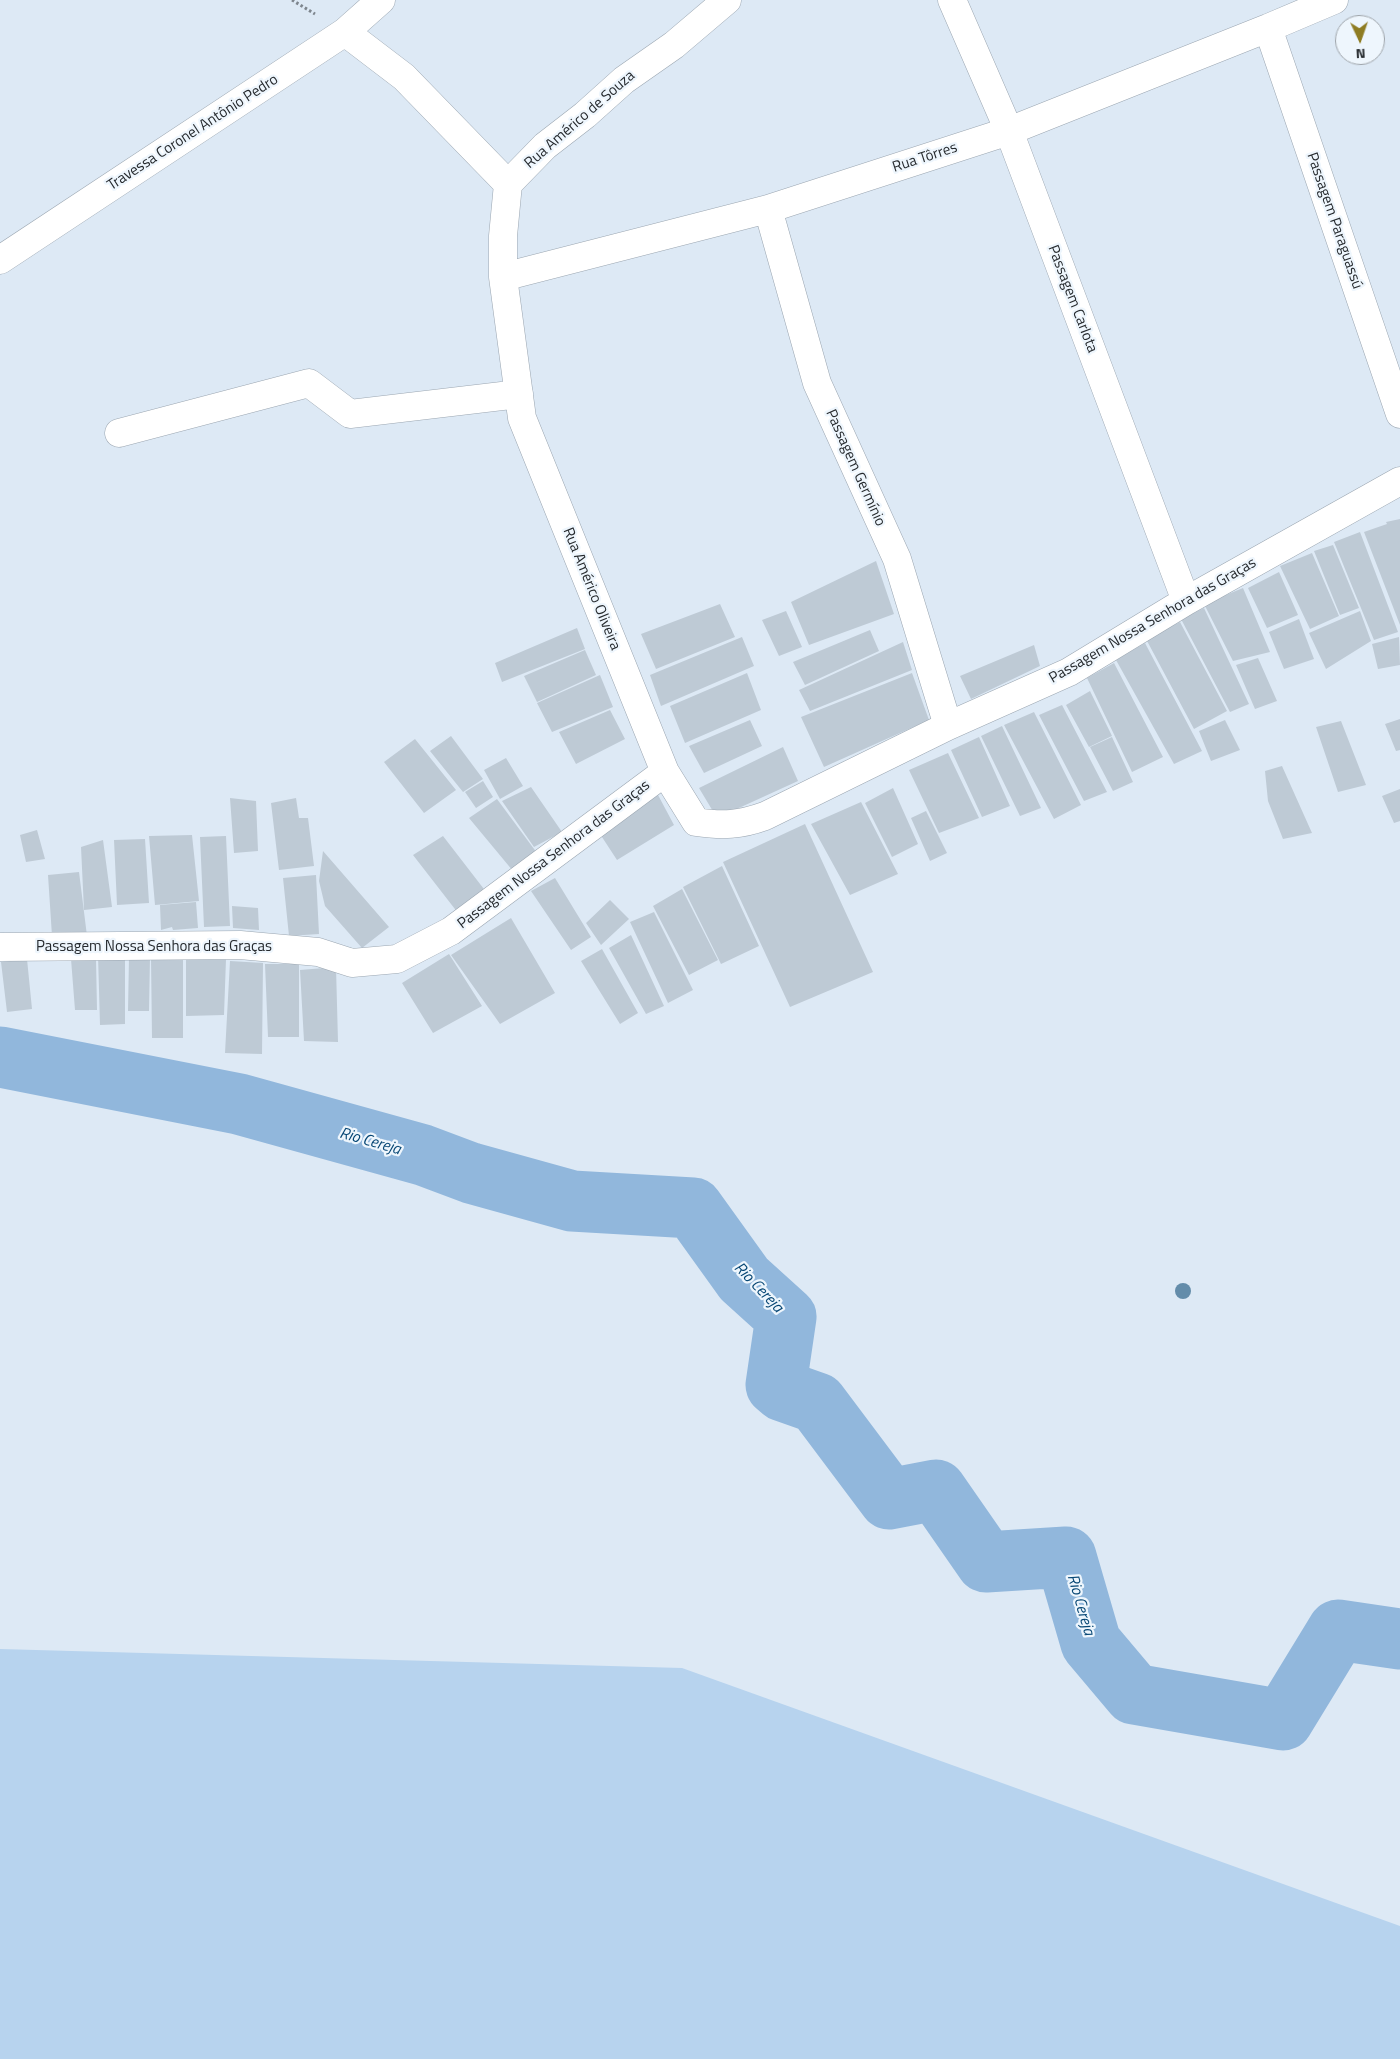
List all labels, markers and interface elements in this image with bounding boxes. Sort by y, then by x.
north arrow [1335,15,1385,65]
text: N [1355,44,1366,65]
street label: Rua Américo de Souza [521,67,639,173]
street label: Travessa Coronel Antônio Pedro [104,71,282,195]
street label: Rua Tôrres [890,139,960,177]
street label: Passagem Paraguassú [1302,150,1366,292]
street label: Passagem Carlota [1043,243,1101,355]
street label: Passagem Germínio [821,407,889,529]
street label: Rua Américo Oliveira [558,525,624,653]
street label: Passagem Nossa Senhora das Graças [1046,554,1260,688]
street label: Passagem Nossa Senhora das Graças [454,777,654,933]
street label: Passagem Nossa Senhora das Graças [36,938,272,956]
water label: Rio Cereja [337,1124,403,1160]
water label: Rio Cereja [729,1259,787,1317]
water label: Rio Cereja [1062,1572,1098,1638]

